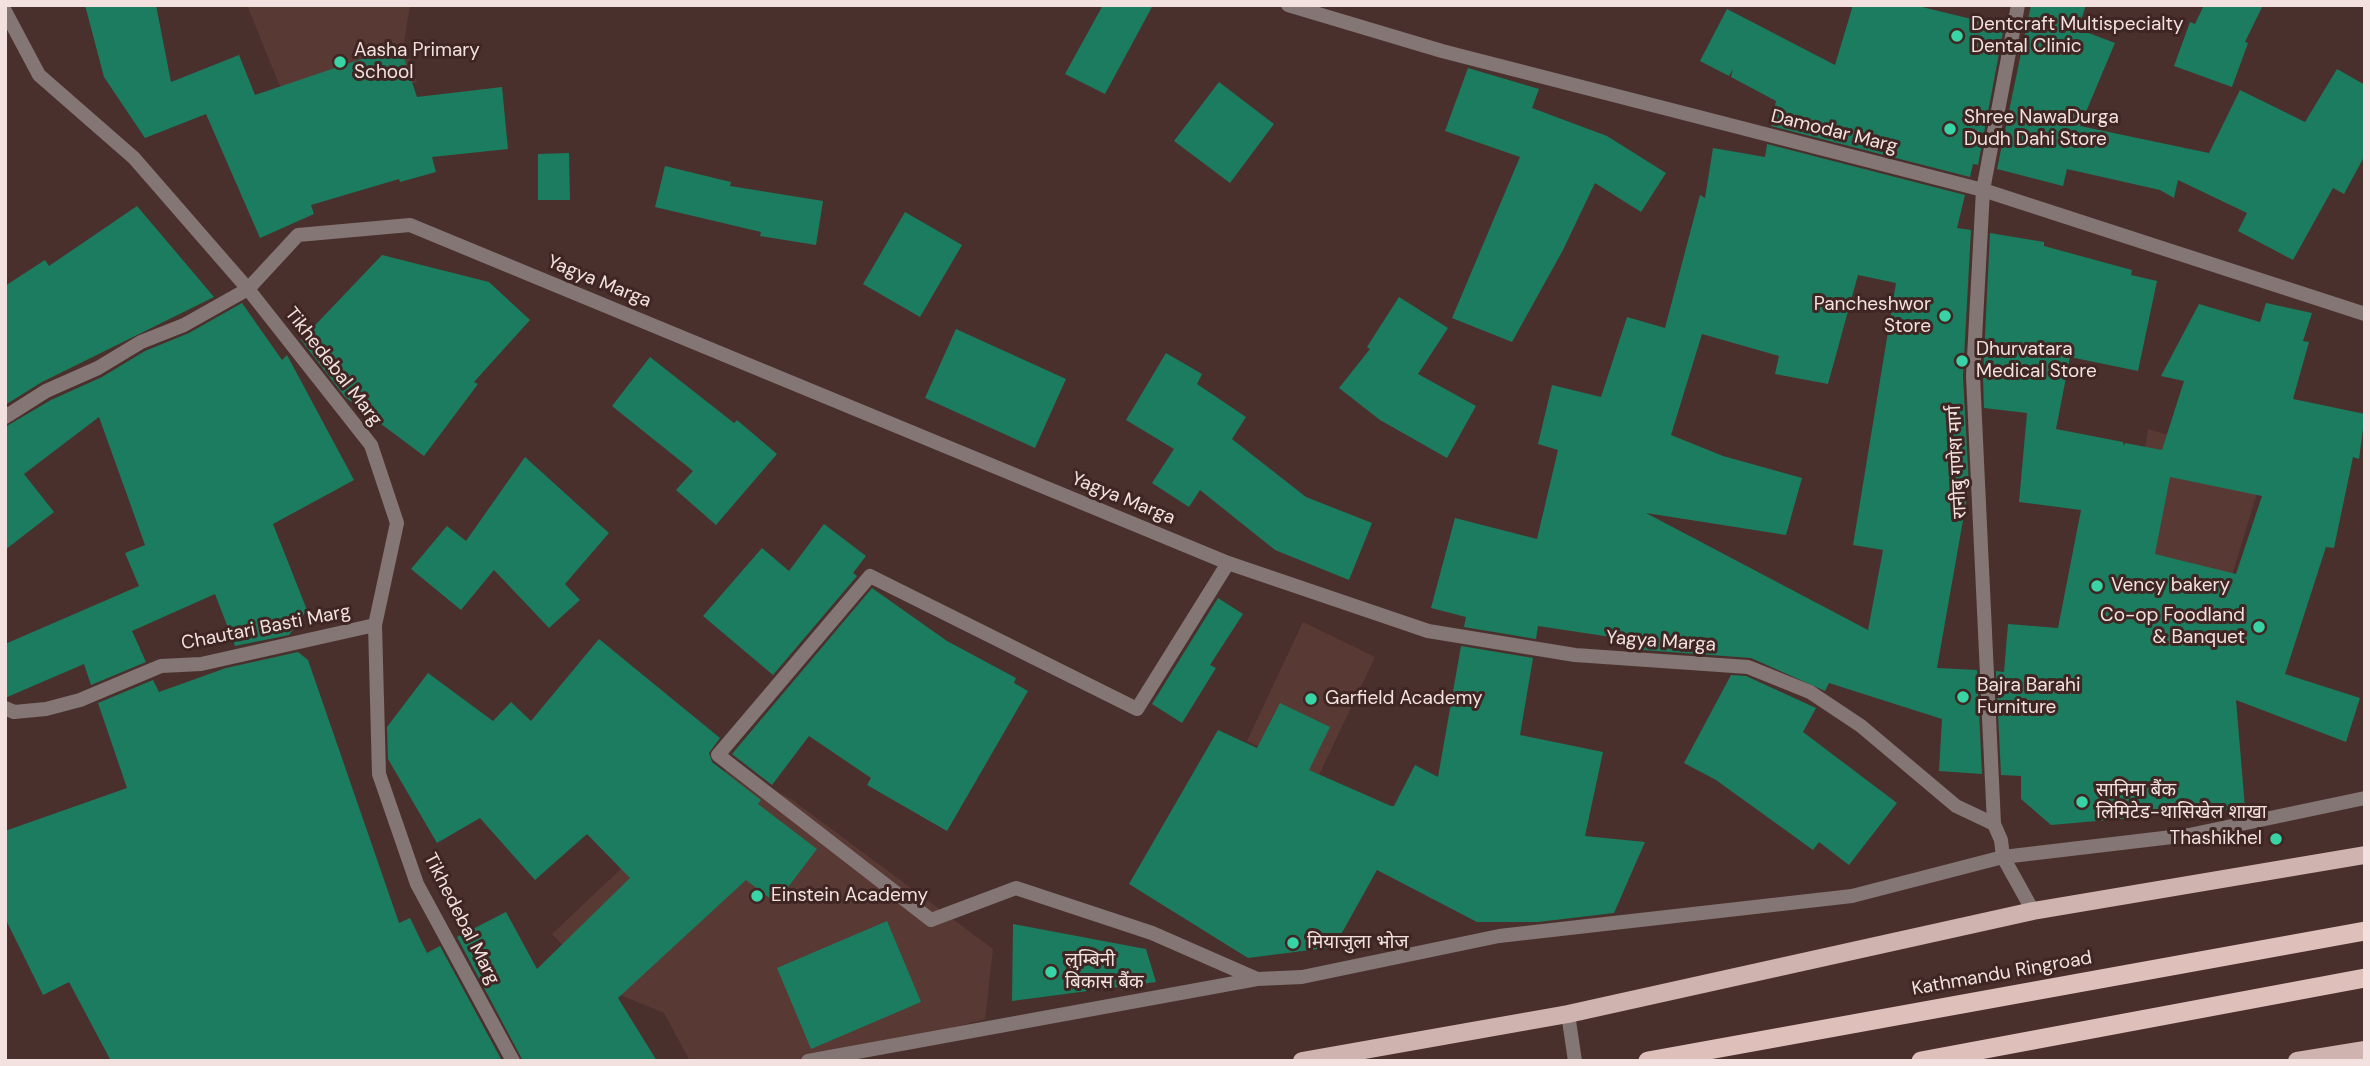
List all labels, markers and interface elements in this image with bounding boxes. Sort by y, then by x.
place label: Dentcraft Multispecialty Dental Clinic [1971,14,2183,58]
marker: Dentcraft Multispecialty Dental Clinic [1949,28,1965,44]
place label: Aasha Primary School [354,40,480,84]
marker: Aasha Primary School [332,54,348,70]
street label: Damodar Marg [1768,105,1900,159]
place label: Shree NawaDurga Dudh Dahi Store [1964,107,2119,151]
marker: Shree NawaDurga Dudh Dahi Store [1942,121,1958,137]
street label: Yagya Marga [544,251,654,313]
place label: Pancheshwor Store [1814,294,1931,338]
street label: Tikhedebal Marg [280,303,386,431]
marker: Pancheshwor Store [1937,308,1953,324]
place label: Dhurvatara Medical Store [1976,339,2097,383]
marker: Dhurvatara Medical Store [1954,353,1970,369]
street label: रानीबु गणेश मार्ग [1944,405,1972,519]
street label: Yagya Marga [1068,468,1178,530]
place label: Vency bakery [2111,575,2230,597]
marker: Vency bakery [2089,578,2105,594]
street label: Chautari Basti Marg [179,600,353,656]
place label: Co-op Foodland & Banquet [2100,605,2245,649]
marker: Co-op Foodland & Banquet [2251,619,2267,635]
street label: Yagya Marga [1605,627,1717,657]
place label: Bajra Barahi Furniture [1977,675,2080,719]
place label: Garfield Academy [1325,688,1483,710]
marker: Bajra Barahi Furniture [1955,689,1971,705]
marker: Garfield Academy [1303,691,1319,707]
place label: सानिमा बैंक लिमिटेड-थासिखेल शाखा [2096,780,2267,824]
marker: सानिमा बैंक लिमिटेड-थासिखेल शाखा [2074,794,2090,810]
place label: Thashikhel [2170,828,2262,850]
marker: Thashikhel [2268,831,2284,847]
street label: Tikhedebal Marg [418,849,504,989]
place label: Einstein Academy [771,885,928,907]
marker: Einstein Academy [749,888,765,904]
place label: मियाजुला भोज [1307,932,1409,954]
marker: मियाजुला भोज [1285,935,1301,951]
street label: Kathmandu Ringroad [1910,947,2094,1001]
place label: लुम्बिनी बिकास बैंक [1065,950,1144,994]
marker: लुम्बिनी बिकास बैंक [1043,964,1059,980]

